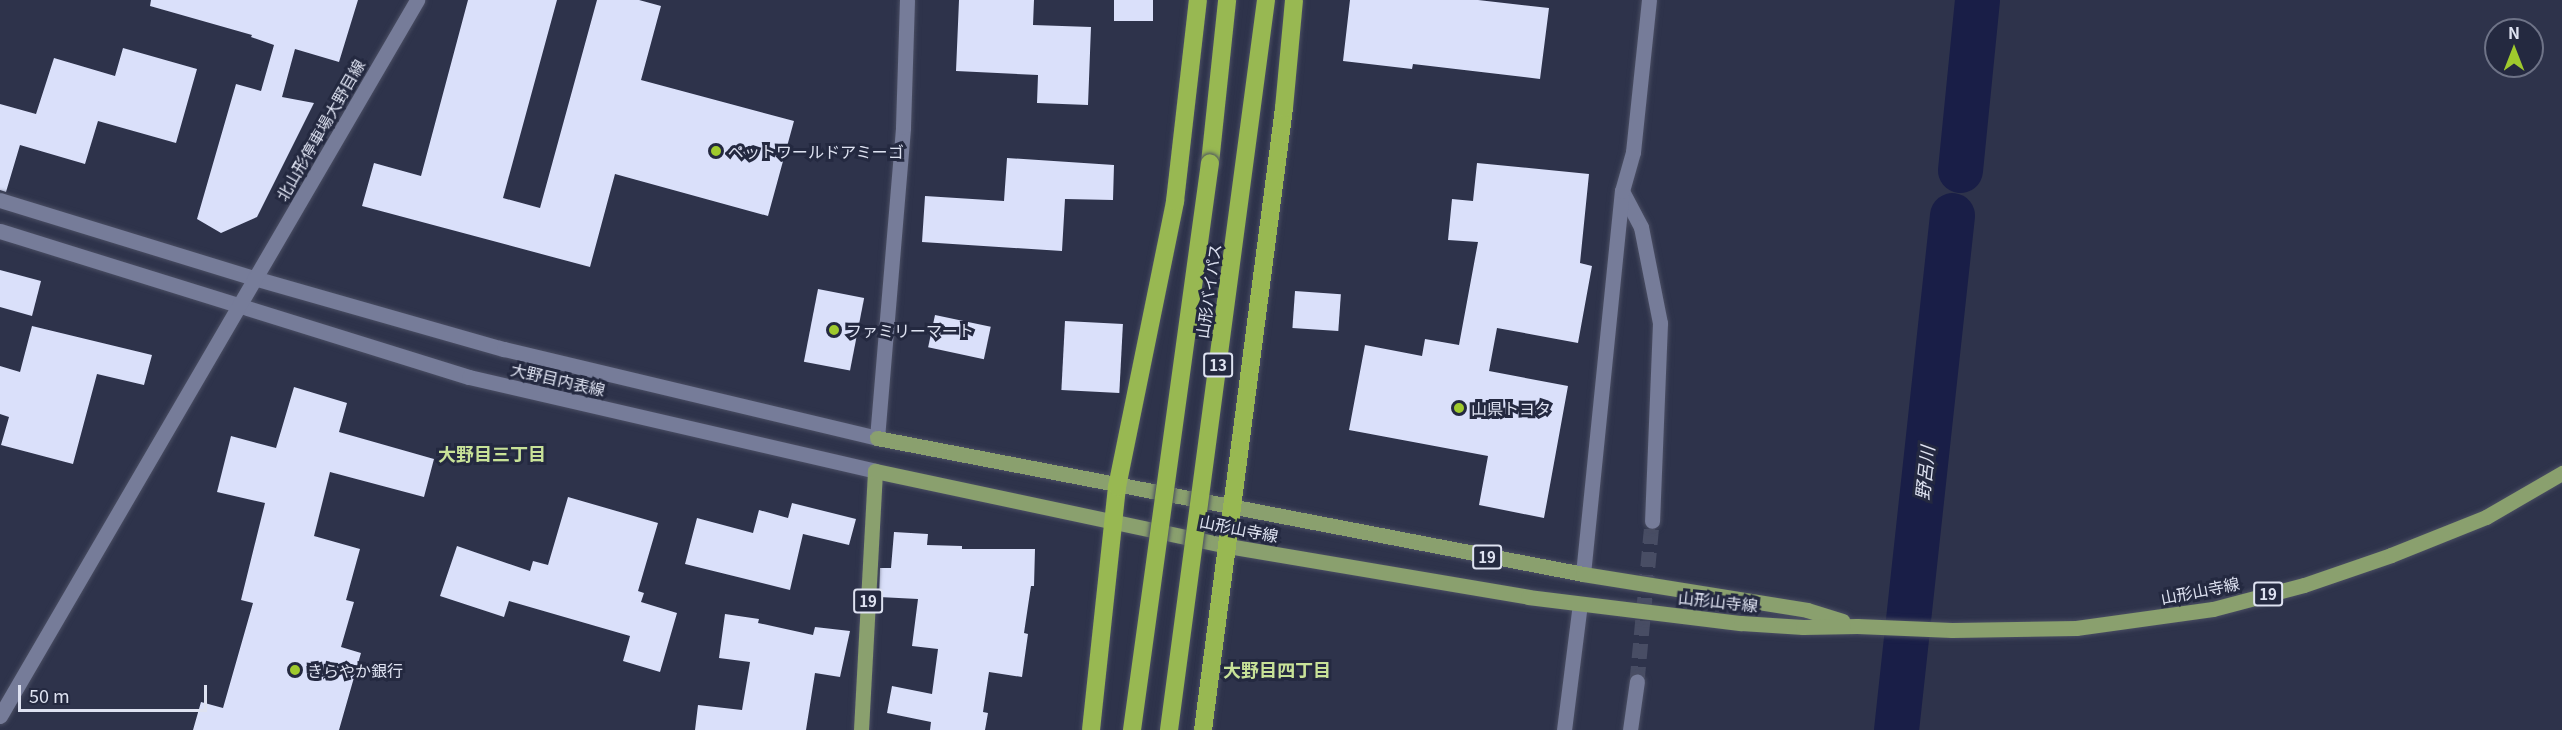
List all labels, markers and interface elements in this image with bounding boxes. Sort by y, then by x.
north arrow [2484,18,2544,78]
text: N [2508,20,2520,44]
street label: 北山形停車場大野目線 [272,56,368,204]
place label: ペットワールドアミーゴ [728,141,904,161]
marker: ペットワールドアミーゴ [709,144,723,158]
street label: 山形バイパス [1192,242,1224,340]
place label: ファミリーマート [846,320,974,340]
marker: ファミリーマート [827,323,841,337]
road number: 13 [1203,353,1233,377]
street label: 大野目内表線 [509,359,607,399]
place label: 山県トヨタ [1471,398,1551,418]
marker: 山県トヨタ [1452,401,1466,415]
district label: 大野目三丁目 [438,442,546,464]
water label: 野呂川 [1910,445,1938,501]
street label: 山形山寺線 [1198,511,1280,545]
road number: 19 [1472,545,1502,569]
street label: 山形山寺線 [2159,573,2241,607]
road number: 19 [2253,582,2283,606]
street label: 山形山寺線 [1677,587,1759,615]
road number: 19 [853,589,883,613]
district label: 大野目四丁目 [1223,658,1331,680]
place label: きらやか銀行 [307,660,403,680]
marker: きらやか銀行 [288,663,302,677]
scale bar [21,673,210,711]
text: 50 m [29,682,70,708]

